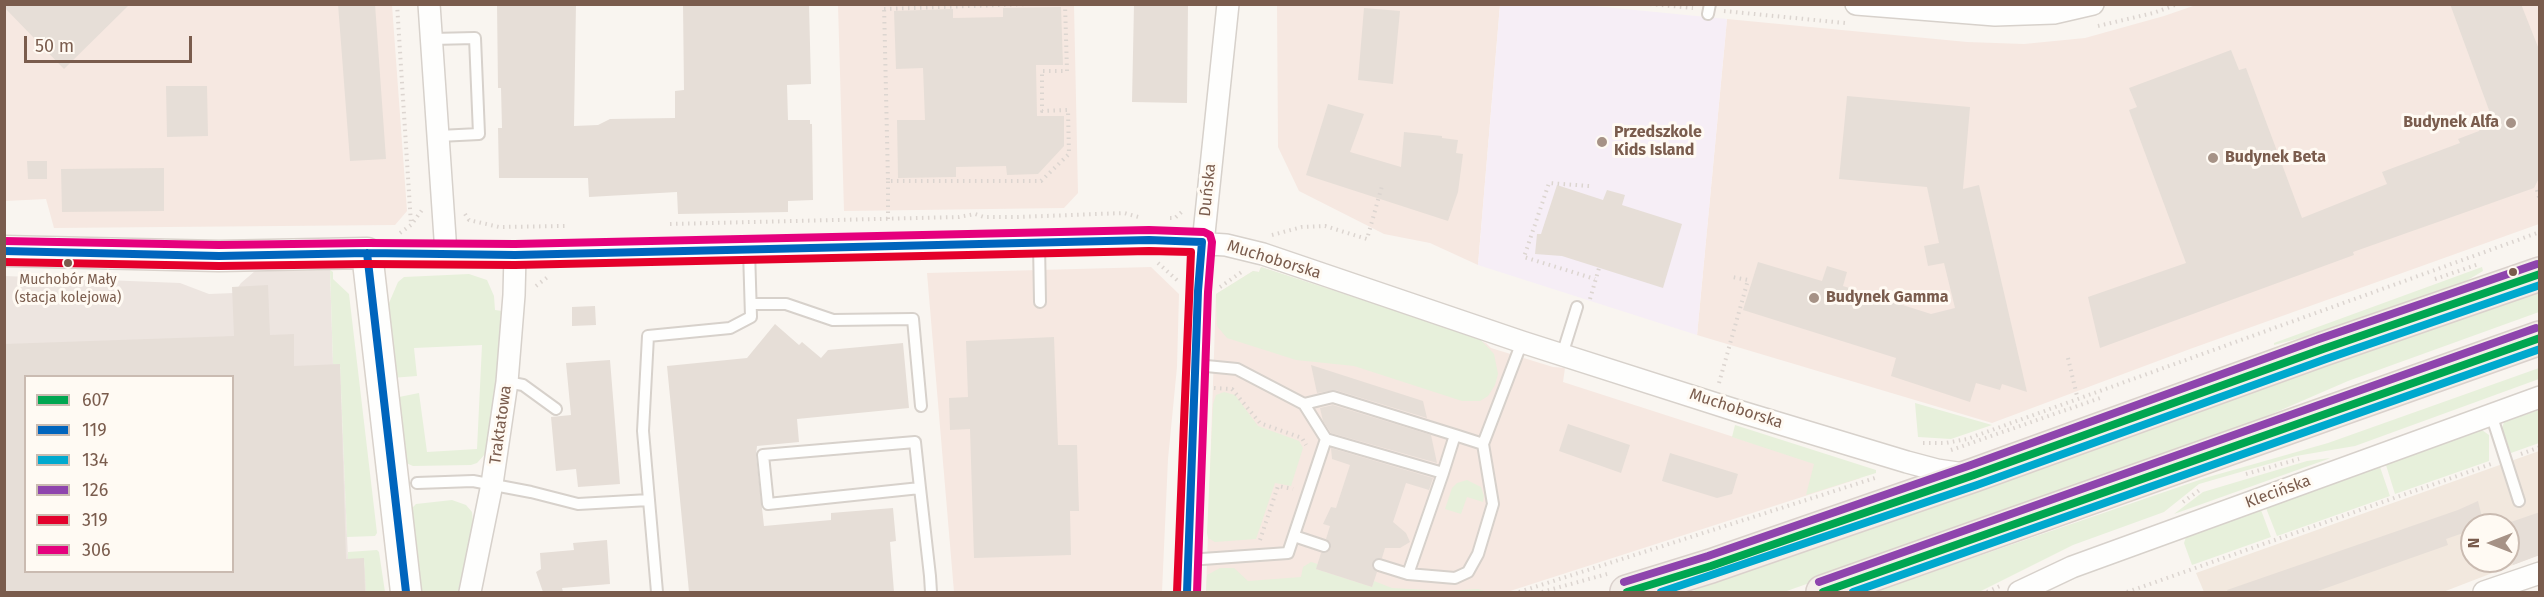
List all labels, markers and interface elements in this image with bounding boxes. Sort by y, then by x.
scale bar [27,24,195,62]
text: 50 m [35,35,74,57]
place label: Budynek Alfa [2403,113,2499,133]
marker: Budynek Alfa [2504,116,2518,130]
place label: Przedszkole Kids Island [1614,123,1702,161]
marker: Przedszkole Kids Island [1595,135,1609,149]
place label: Budynek Beta [2225,148,2326,168]
marker: Budynek Beta [2206,151,2220,165]
street label: Duńska [1196,163,1220,217]
street label: Muchoborska [1225,237,1323,283]
marker: Muchobór Mały (stacja kolejowa) [62,257,74,269]
unlabelled marker [2507,266,2519,278]
place label: Muchobór Mały (stacja kolejowa) [15,272,121,304]
place label: Budynek Gamma [1826,288,1948,308]
marker: Budynek Gamma [1807,291,1821,305]
legend [24,375,234,573]
street label: Traktatowa [486,384,516,466]
street label: Muchoborska [1687,385,1785,433]
text: 607 [82,389,109,411]
text: 119 [82,419,107,441]
text: 134 [82,449,108,471]
street label: Klecińska [2243,471,2313,513]
text: 126 [82,479,108,501]
text: 319 [82,509,108,531]
north arrow [2460,513,2520,573]
text: N [2464,538,2483,548]
text: 306 [82,539,111,561]

